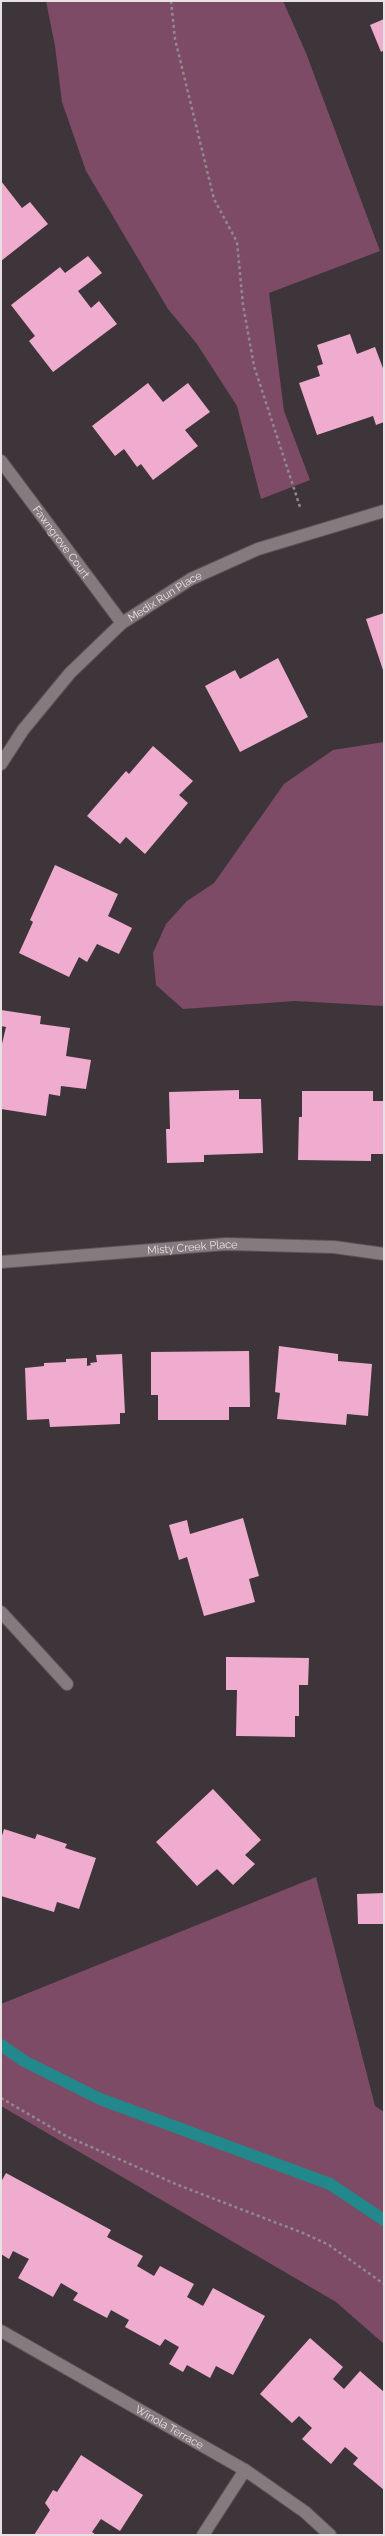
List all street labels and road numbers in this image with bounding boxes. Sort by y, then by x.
street label: Fawngrove Court [30,503,93,581]
street label: Medix Run Place [125,568,204,624]
street label: Misty Creek Place [147,1237,238,1257]
street label: Winola Terrace [133,2402,206,2452]

